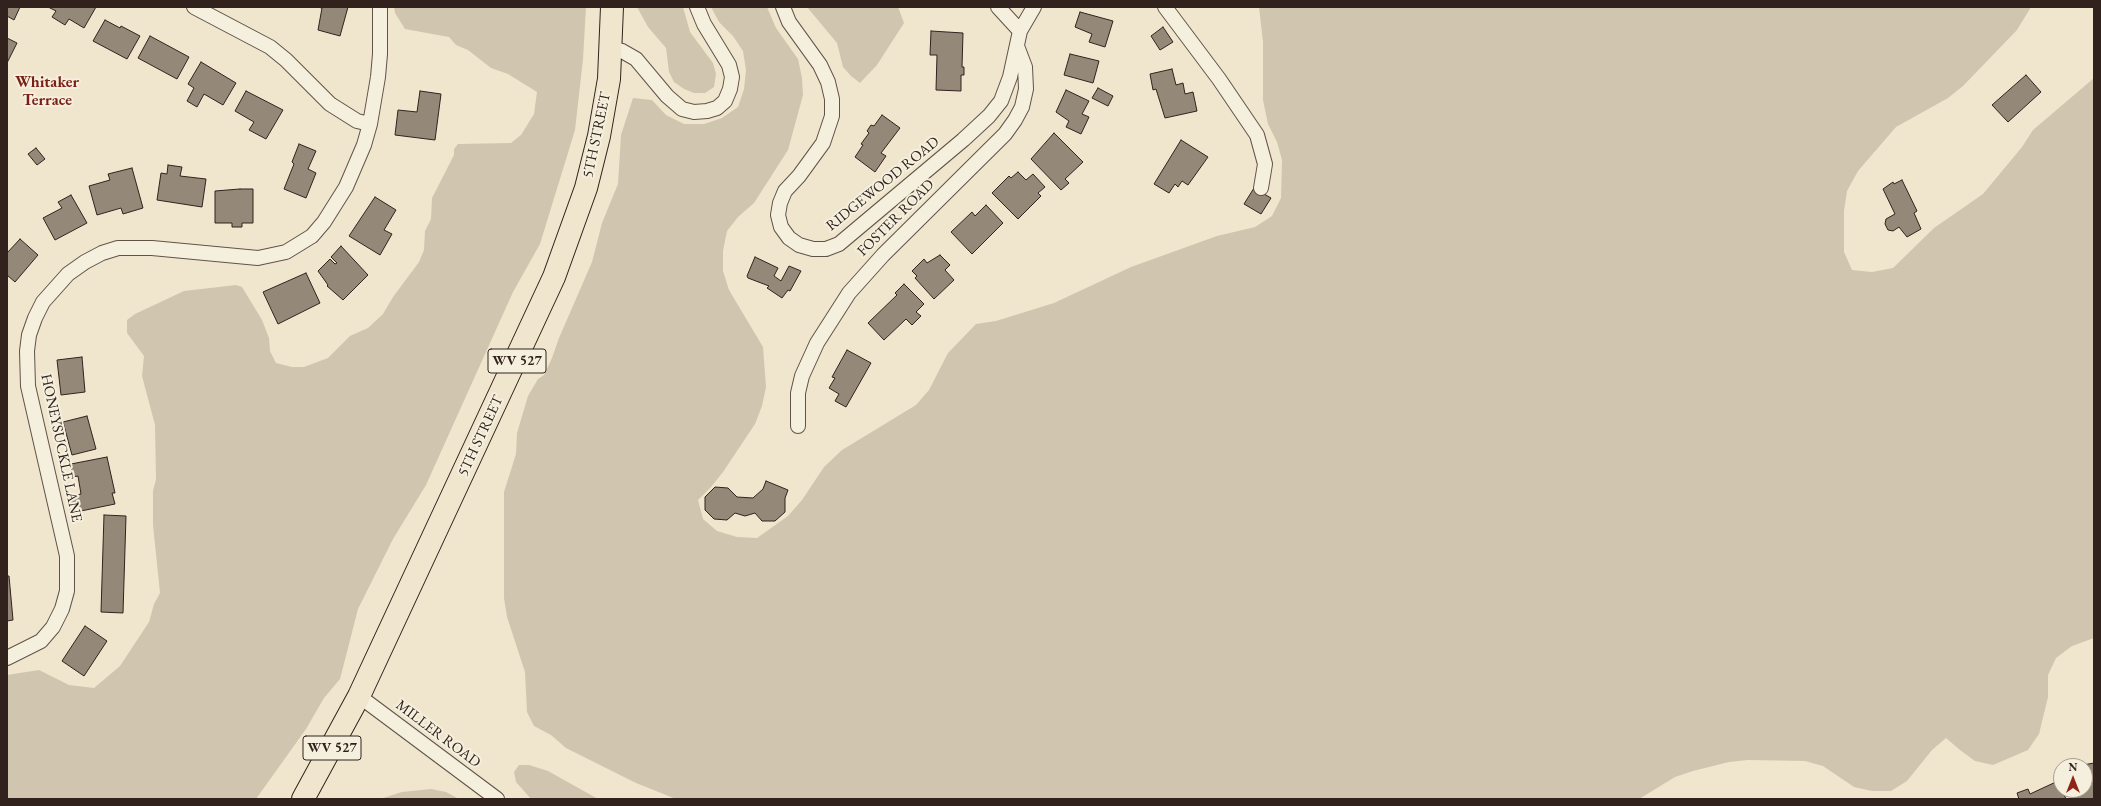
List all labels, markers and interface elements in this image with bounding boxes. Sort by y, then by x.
district label: Whitaker Terrace [15,73,79,111]
street label: 5TH STREET [579,91,615,179]
street label: RIDGEWOOD ROAD [823,133,943,235]
street label: FOSTER ROAD [854,176,938,260]
road number: WV 527 [488,349,546,373]
street label: HONEYSUCKLE LANE [36,372,86,524]
street label: 5TH STREET [454,393,508,479]
street label: MILLER ROAD [392,696,484,772]
road number: WV 527 [303,736,361,760]
north arrow [2053,758,2093,798]
text: N [2069,760,2077,774]

